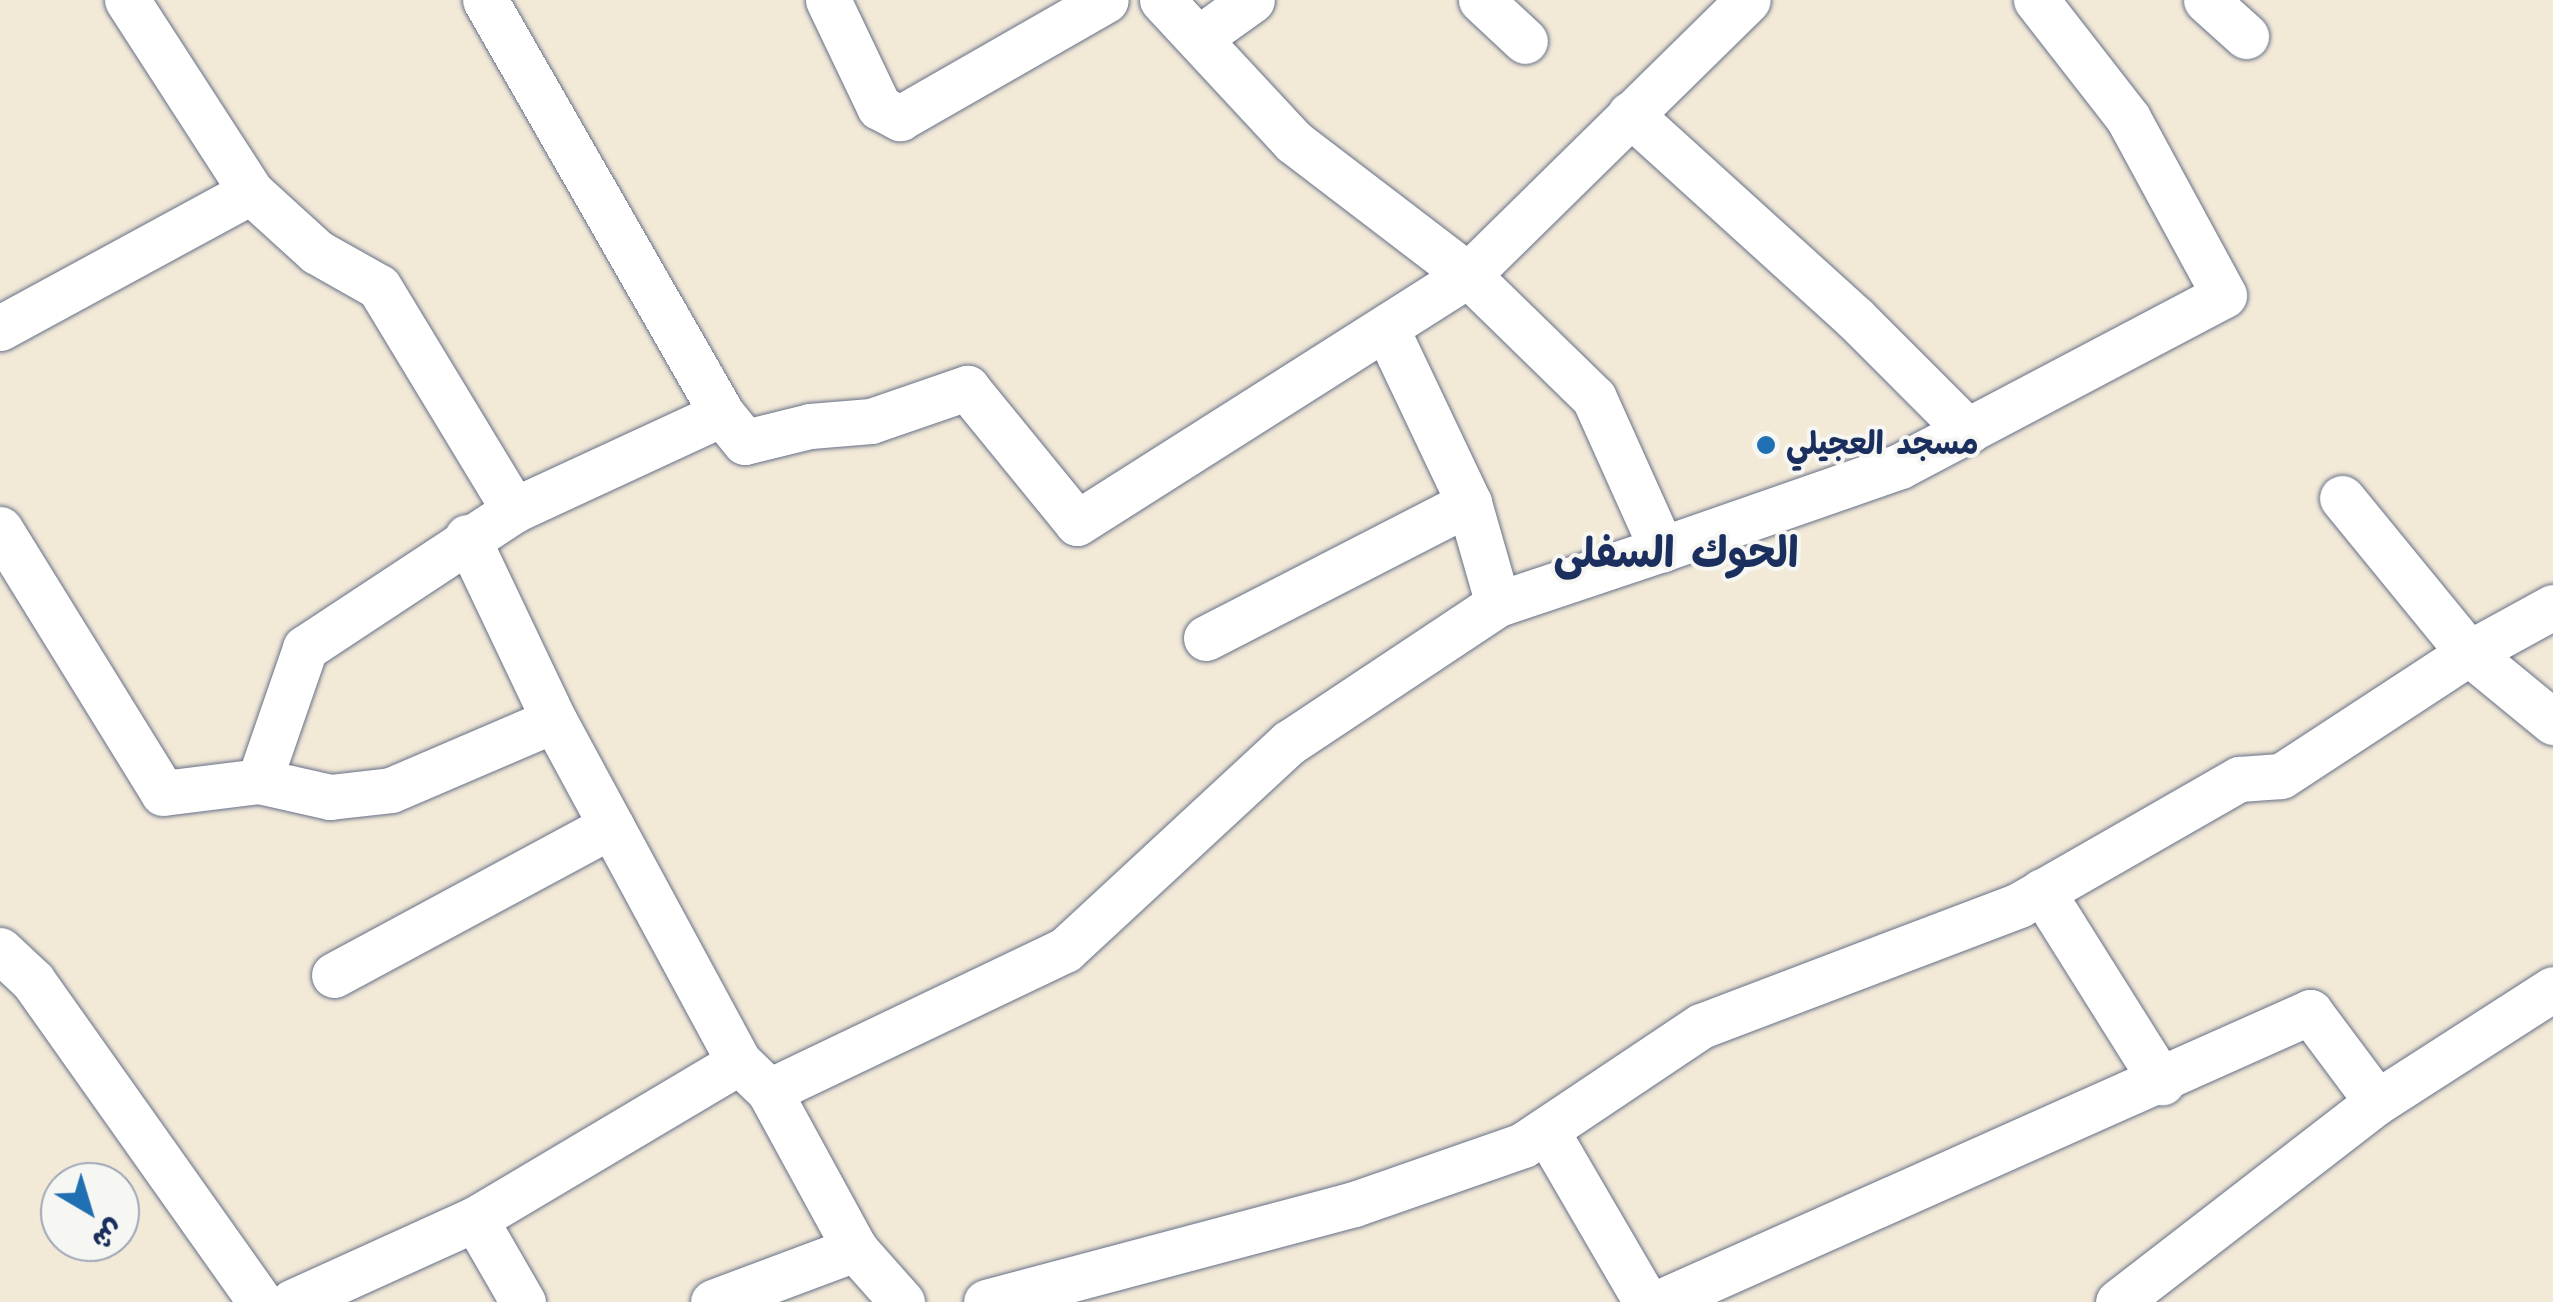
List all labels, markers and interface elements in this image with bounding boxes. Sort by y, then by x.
place label: مسجد العجيلي [1786,426,1979,464]
marker: مسجد العجيلي [1755,434,1777,456]
district label: الحوك السفلى [1553,530,1799,580]
north arrow [40,1162,140,1262]
text: ش [83,1210,132,1259]

